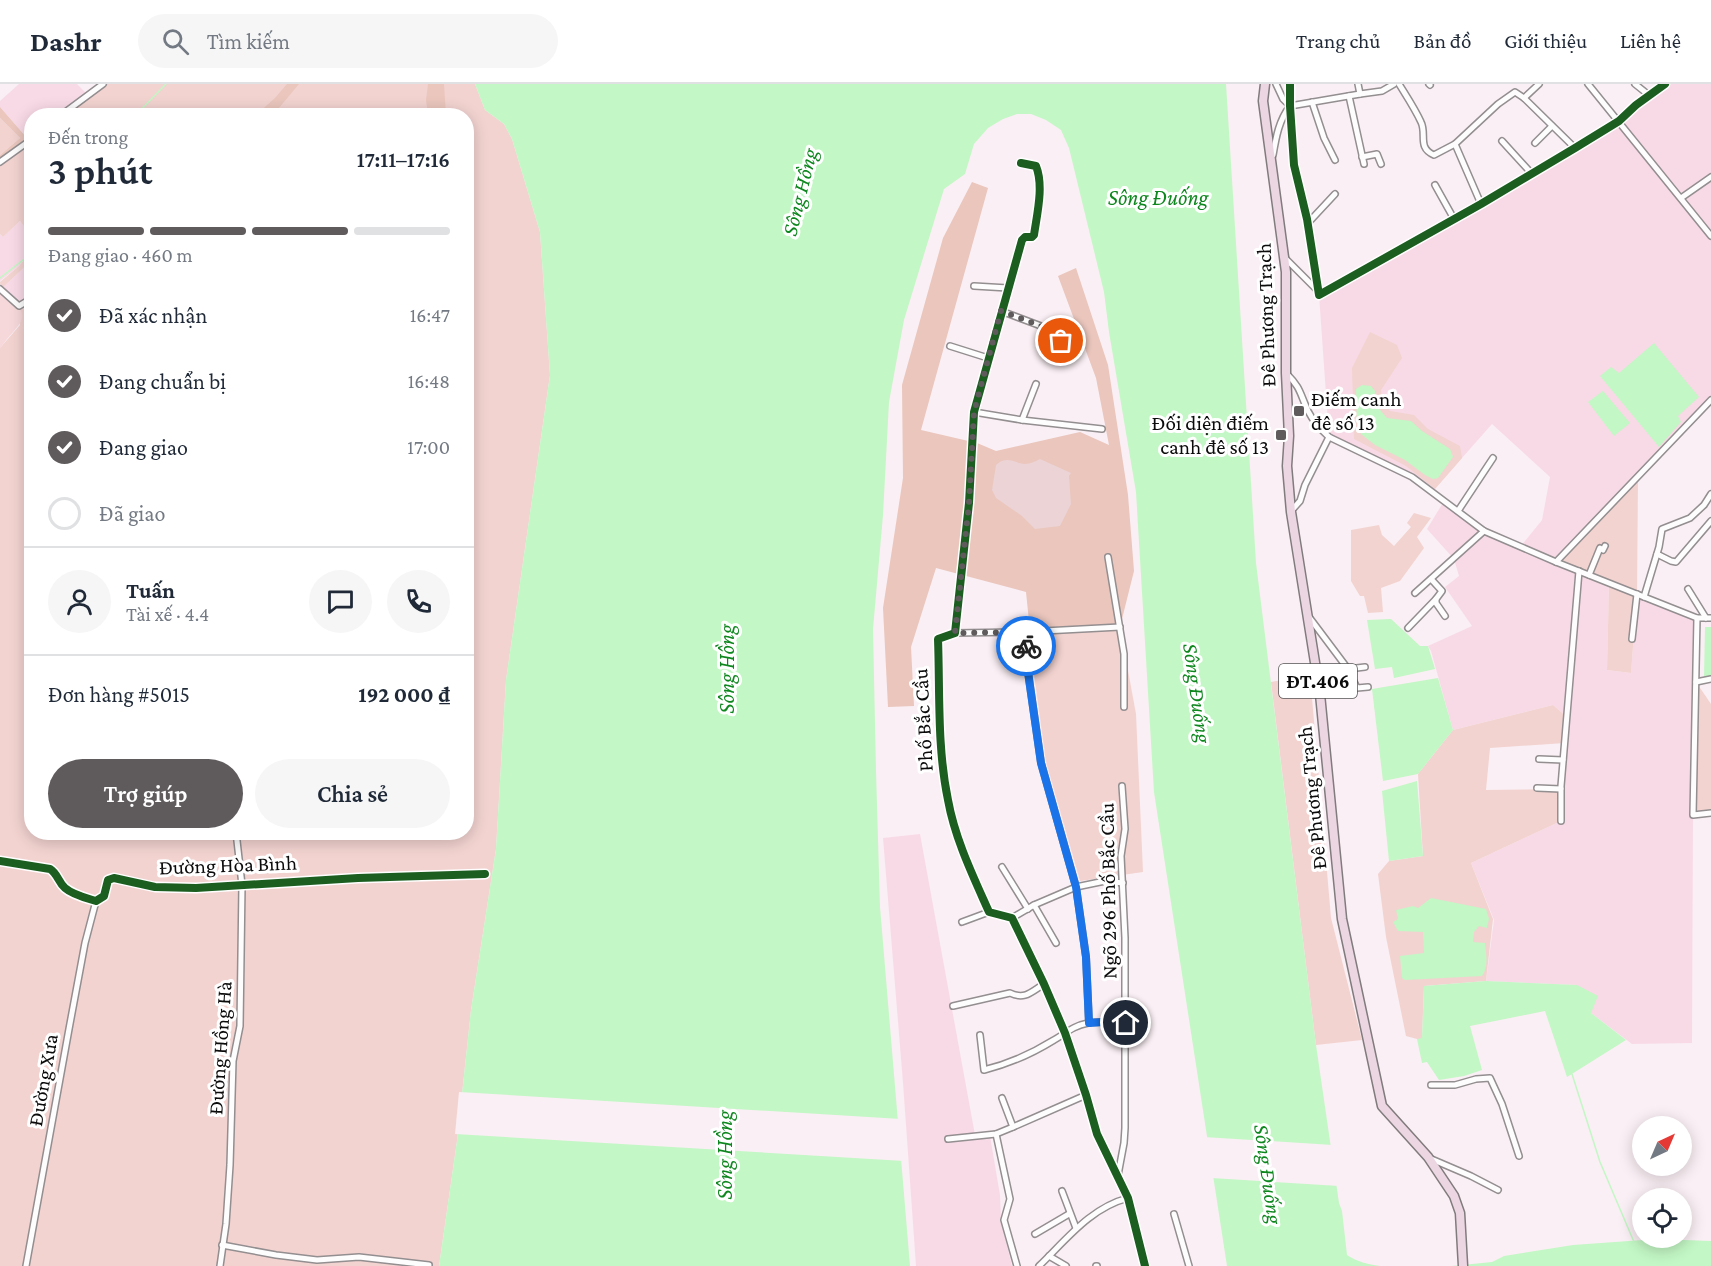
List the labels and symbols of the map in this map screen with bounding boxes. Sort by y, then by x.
water label: Sông Hồng [777,145,823,239]
water label: Sông Đuống [1108,185,1210,210]
street label: Đê Phương Trạch [1251,243,1281,387]
pin [1035,315,1086,366]
place label: Điếm canh đê số 13 [1311,387,1402,435]
marker: Điếm canh đê số 13 [1292,404,1306,418]
place label: Đối diện điếm canh đê số 13 [1152,411,1269,459]
marker: Đối diện điếm canh đê số 13 [1274,428,1288,442]
courier [996,616,1056,676]
water label: Sông Hồng [714,623,739,714]
water label: Sông Đuống [1178,641,1217,746]
road number: ĐT.406 [1279,664,1357,698]
street label: Phố Bắc Cầu [908,668,938,772]
street label: Đê Phương Trạch [1293,725,1331,871]
street label: Ngõ 296 Phố Bắc Cầu [1094,803,1122,979]
street label: Đường Hòa Bình [158,851,298,879]
street label: Đường Hồng Hà [203,980,237,1116]
pin [1100,997,1151,1048]
street label: Đường Xưa [23,1032,63,1128]
water label: Sông Hồng [712,1109,737,1200]
north arrow [1632,1116,1692,1176]
water label: Sông Đuống [1249,1122,1288,1227]

